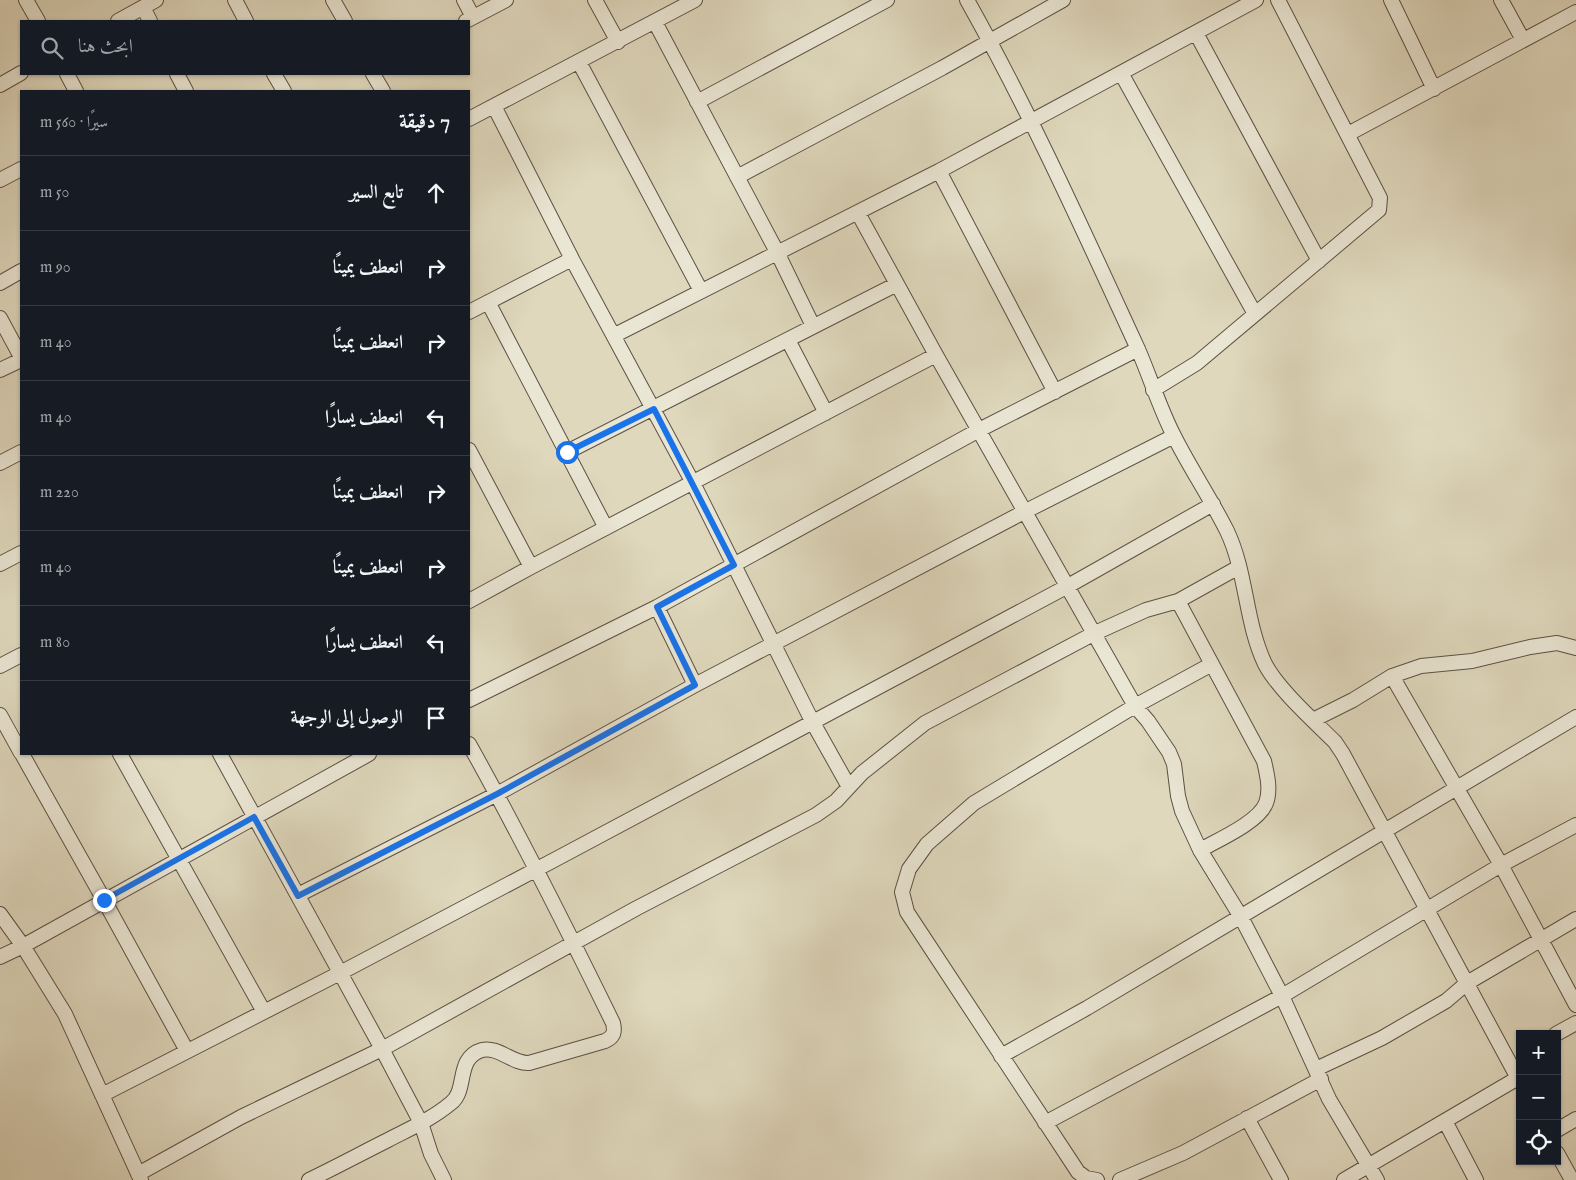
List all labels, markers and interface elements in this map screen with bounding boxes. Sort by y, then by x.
search box [20,20,470,75]
icon: search [38,34,66,62]
text: ابحث هنا [78,35,133,59]
text: 7 دقيقة [399,109,450,136]
text: سيرًا · 560 m [40,113,108,133]
icon: ahead [422,179,450,207]
text: تابع السير [349,181,403,205]
text: 50 m [40,183,69,203]
icon: right [422,254,450,282]
text: انعطف يمينًا [333,256,403,280]
text: 90 m [40,258,71,278]
icon: right [422,329,450,357]
text: انعطف يمينًا [333,331,403,355]
text: 40 m [40,333,72,353]
icon: left [422,404,450,432]
text: انعطف يسارًا [325,406,403,430]
text: 40 m [40,408,72,428]
route start [556,441,579,464]
icon: right [422,479,450,507]
text: انعطف يمينًا [333,481,403,505]
text: 220 m [40,483,79,503]
icon: right [422,554,450,582]
text: انعطف يمينًا [333,556,403,580]
text: 40 m [40,558,72,578]
icon: left [422,629,450,657]
text: انعطف يسارًا [325,631,403,655]
text: 80 m [40,633,70,653]
icon: arrive [422,704,450,732]
text: الوصول إلى الوجهة [291,706,403,730]
route end [93,889,116,912]
map controls [1516,1030,1561,1165]
button: + [1516,1030,1561,1075]
button: − [1516,1075,1561,1120]
button: locate [1516,1120,1561,1165]

